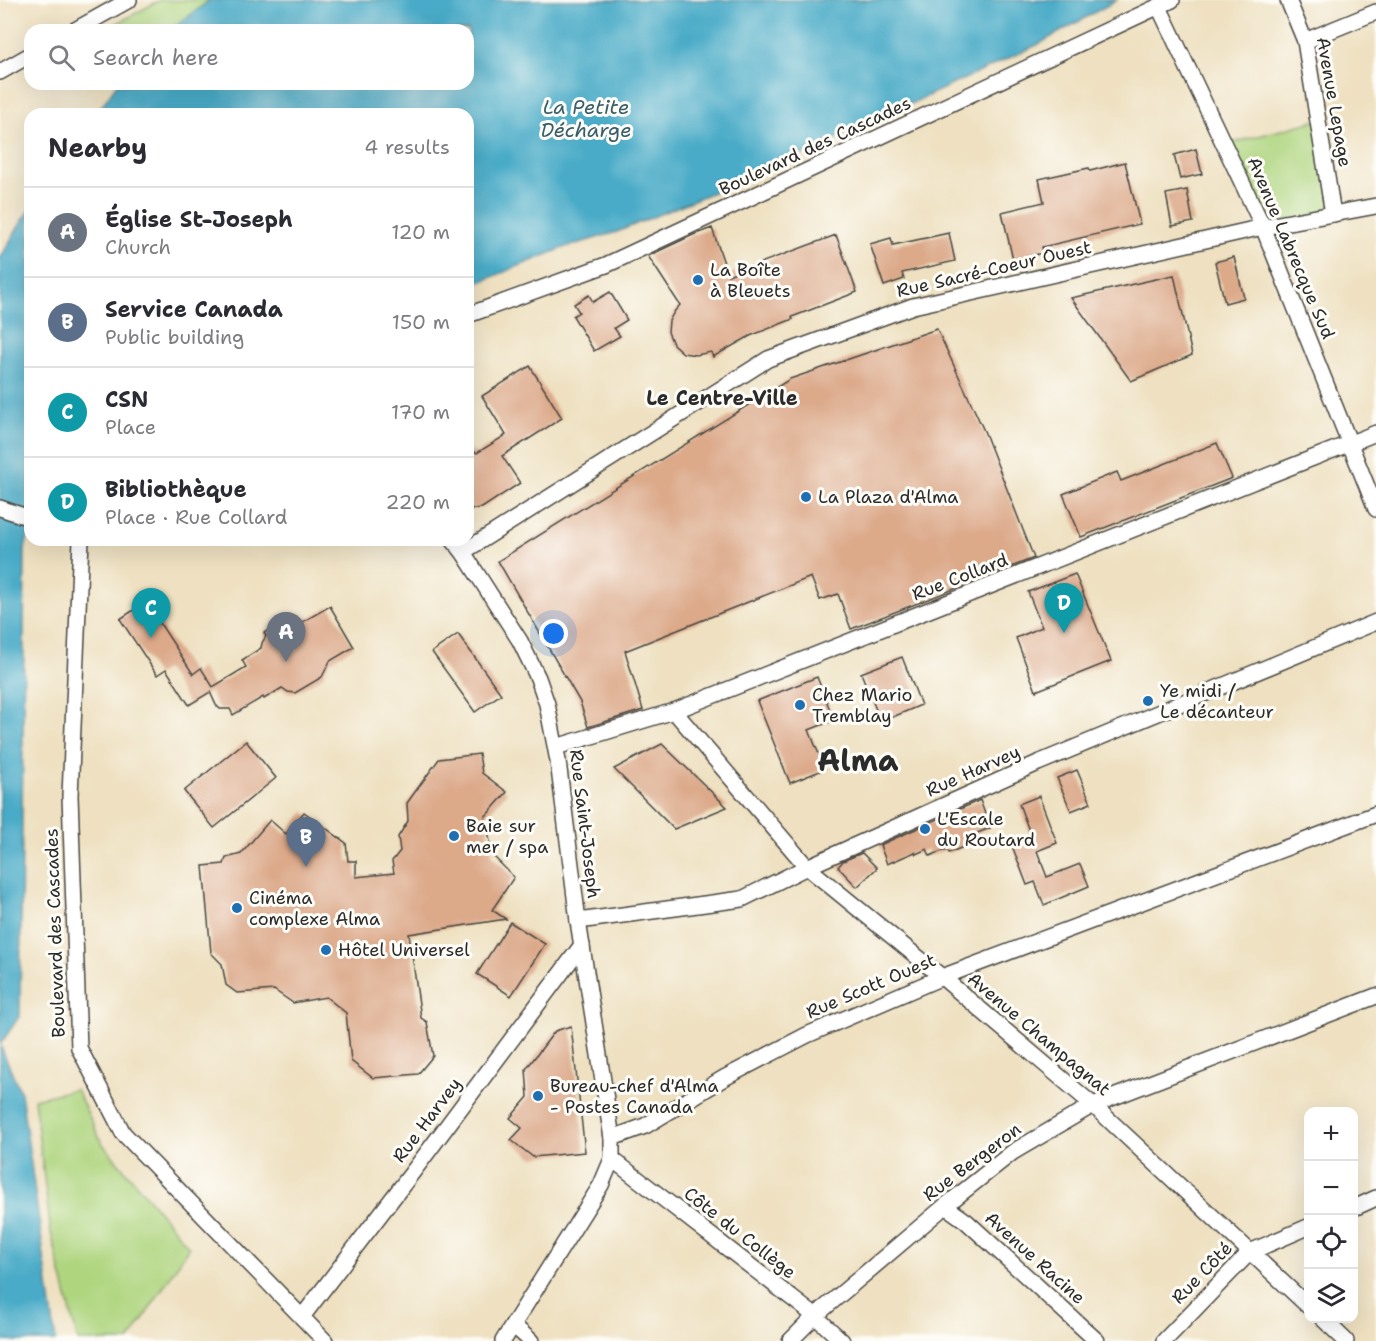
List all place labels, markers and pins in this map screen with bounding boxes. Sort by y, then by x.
place label: La Boîte à Bleuets [710,258,791,303]
marker: La Boîte à Bleuets [691,273,705,287]
place label: La Plaza d'Alma [818,485,959,509]
marker: La Plaza d'Alma [799,490,813,504]
pin: D [1044,584,1084,633]
pin: C [132,588,170,638]
pin: A [266,612,306,662]
place label: Ye midi / Le décanteur [1160,679,1274,724]
place label: Chez Mario Tremblay [812,683,912,728]
marker: Ye midi / Le décanteur [1141,694,1155,708]
marker: Chez Mario Tremblay [793,698,807,712]
place label: L'Escale du Routard [937,807,1035,852]
place label: Baie sur mer / spa [466,814,548,859]
pin: B [286,818,326,867]
marker: L'Escale du Routard [918,822,932,836]
marker: Baie sur mer / spa [447,829,461,843]
place label: Cinéma complexe Alma [249,886,380,931]
marker: Cinéma complexe Alma [230,901,244,915]
place label: Hôtel Universel [338,938,470,962]
marker: Hôtel Universel [319,943,333,957]
place label: Bureau-chef d'Alma - Postes Canada [550,1074,719,1119]
marker: Bureau-chef d'Alma - Postes Canada [531,1089,545,1103]

